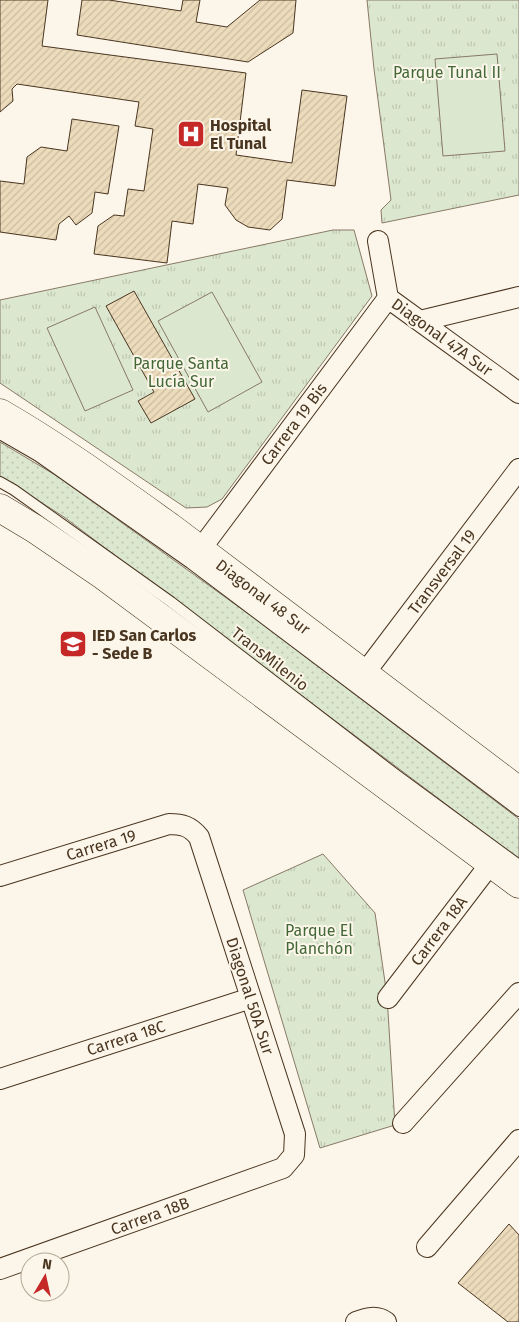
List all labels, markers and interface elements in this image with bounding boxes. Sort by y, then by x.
park label: Parque Tunal II [393,63,501,82]
place label: Hospital El Tunal [210,116,271,153]
hospital icon: Hospital El Tunal [176,119,206,149]
street label: Diagonal 47A Sur [388,294,497,380]
park label: Parque Santa Lucía Sur [133,354,229,391]
street label: Carrera 19 Bis [257,379,331,469]
street label: Transversal 19 [404,526,480,618]
street label: Diagonal 48 Sur [212,555,315,639]
street label: TransMilenio [228,623,312,695]
place label: IED San Carlos - Sede B [92,626,196,663]
school or university icon: IED San Carlos - Sede B [58,629,88,659]
street label: Carrera 19 [64,825,138,865]
street label: Carrera 18A [407,892,472,969]
park label: Parque El Planchón [285,921,353,958]
street label: Diagonal 50A Sur [222,935,278,1058]
street label: Carrera 18C [84,1016,168,1060]
street label: Carrera 18B [108,1193,192,1239]
north arrow [20,1252,70,1302]
text: N [41,1256,53,1274]

